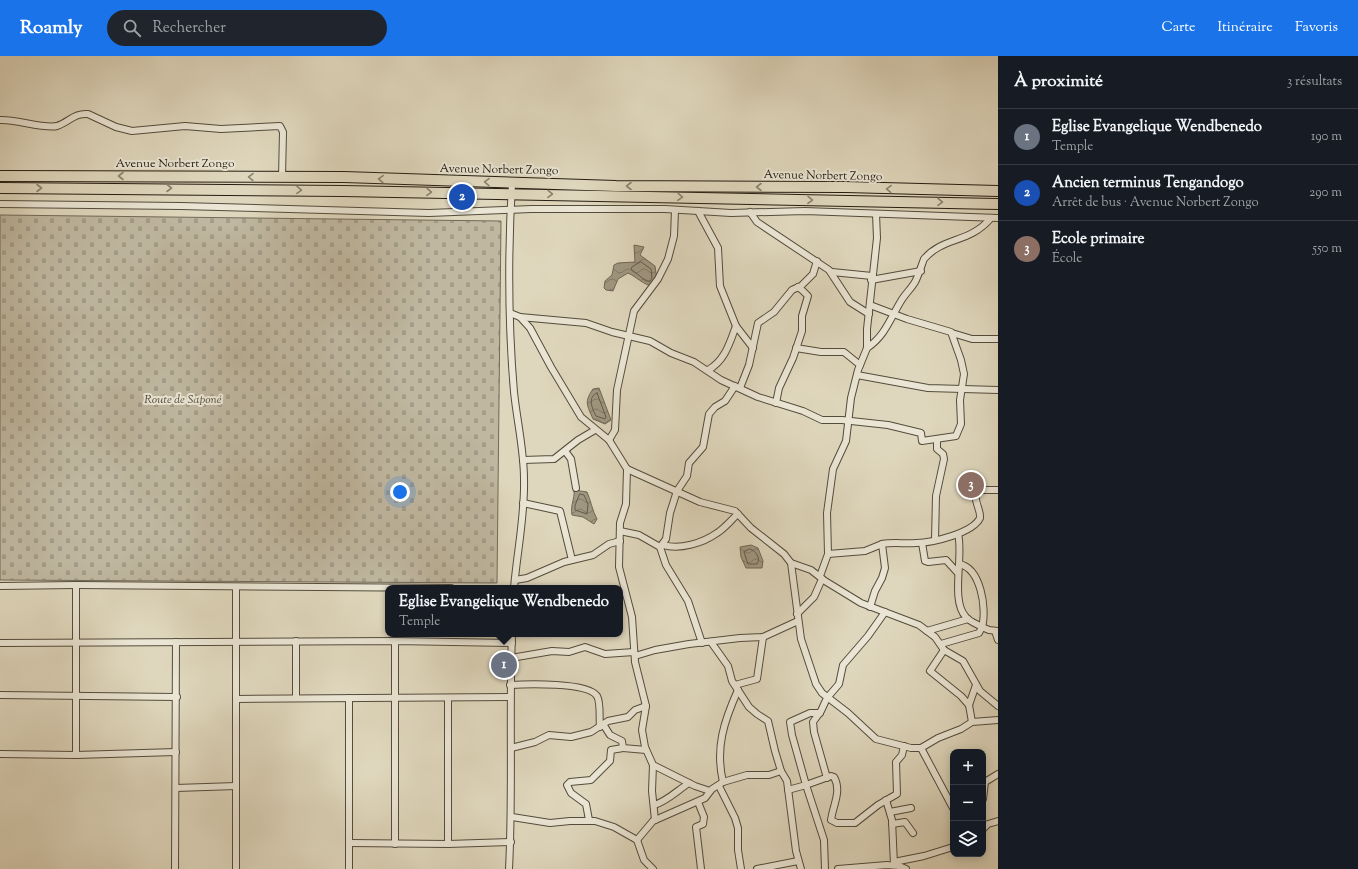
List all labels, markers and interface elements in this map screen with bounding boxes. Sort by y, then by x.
search box [107,10,387,46]
text: Roamly [20,15,83,42]
icon: search [121,17,143,39]
text: Rechercher [153,18,226,39]
text: Carte [1162,18,1195,38]
text: Itinéraire [1217,18,1273,38]
text: Favoris [1295,18,1338,38]
text: À proximité [1014,70,1103,94]
text: 3 résultats [1287,73,1342,91]
text: Eglise Evangelique Wendbenedo [1052,117,1262,138]
text: 1 [1025,128,1029,146]
text: 190 m [1311,128,1342,146]
text: Temple [1052,138,1093,156]
street label: Avenue Norbert Zongo [116,155,235,173]
street label: Avenue Norbert Zongo [439,160,559,180]
street label: Avenue Norbert Zongo [763,166,883,186]
one-way arrow [118,172,124,180]
one-way arrow [248,172,254,181]
text: Ancien terminus Tengandogo [1052,173,1244,194]
one-way arrow [378,175,384,183]
one-way arrow [484,178,490,186]
pin: 2 [449,182,475,212]
one-way arrow [626,182,632,190]
one-way arrow [756,183,762,191]
one-way arrow [36,184,42,192]
one-way arrow [166,184,172,192]
one-way arrow [886,184,892,193]
text: 2 [1024,184,1030,202]
text: 290 m [1309,184,1342,202]
one-way arrow [296,186,302,194]
one-way arrow [426,188,432,196]
one-way arrow [547,190,553,198]
one-way arrow [677,193,683,202]
text: Arrêt de bus · Avenue Norbert Zongo [1052,194,1259,212]
one-way arrow [807,196,813,204]
one-way arrow [937,198,943,206]
text: Ecole primaire [1052,229,1145,250]
text: 3 [1024,240,1030,258]
text: 550 m [1313,240,1342,258]
text: École [1052,250,1082,268]
park label: Route de Saponé [144,391,222,409]
pin: 3 [958,470,984,500]
your location [390,482,410,502]
popup [385,585,623,637]
text: Eglise Evangelique Wendbenedo [399,592,609,613]
text: Temple [399,613,440,631]
pin: 1 [491,650,517,680]
map controls [950,749,986,857]
button: + [950,749,986,785]
button: − [950,785,986,821]
button: layers [950,821,986,857]

